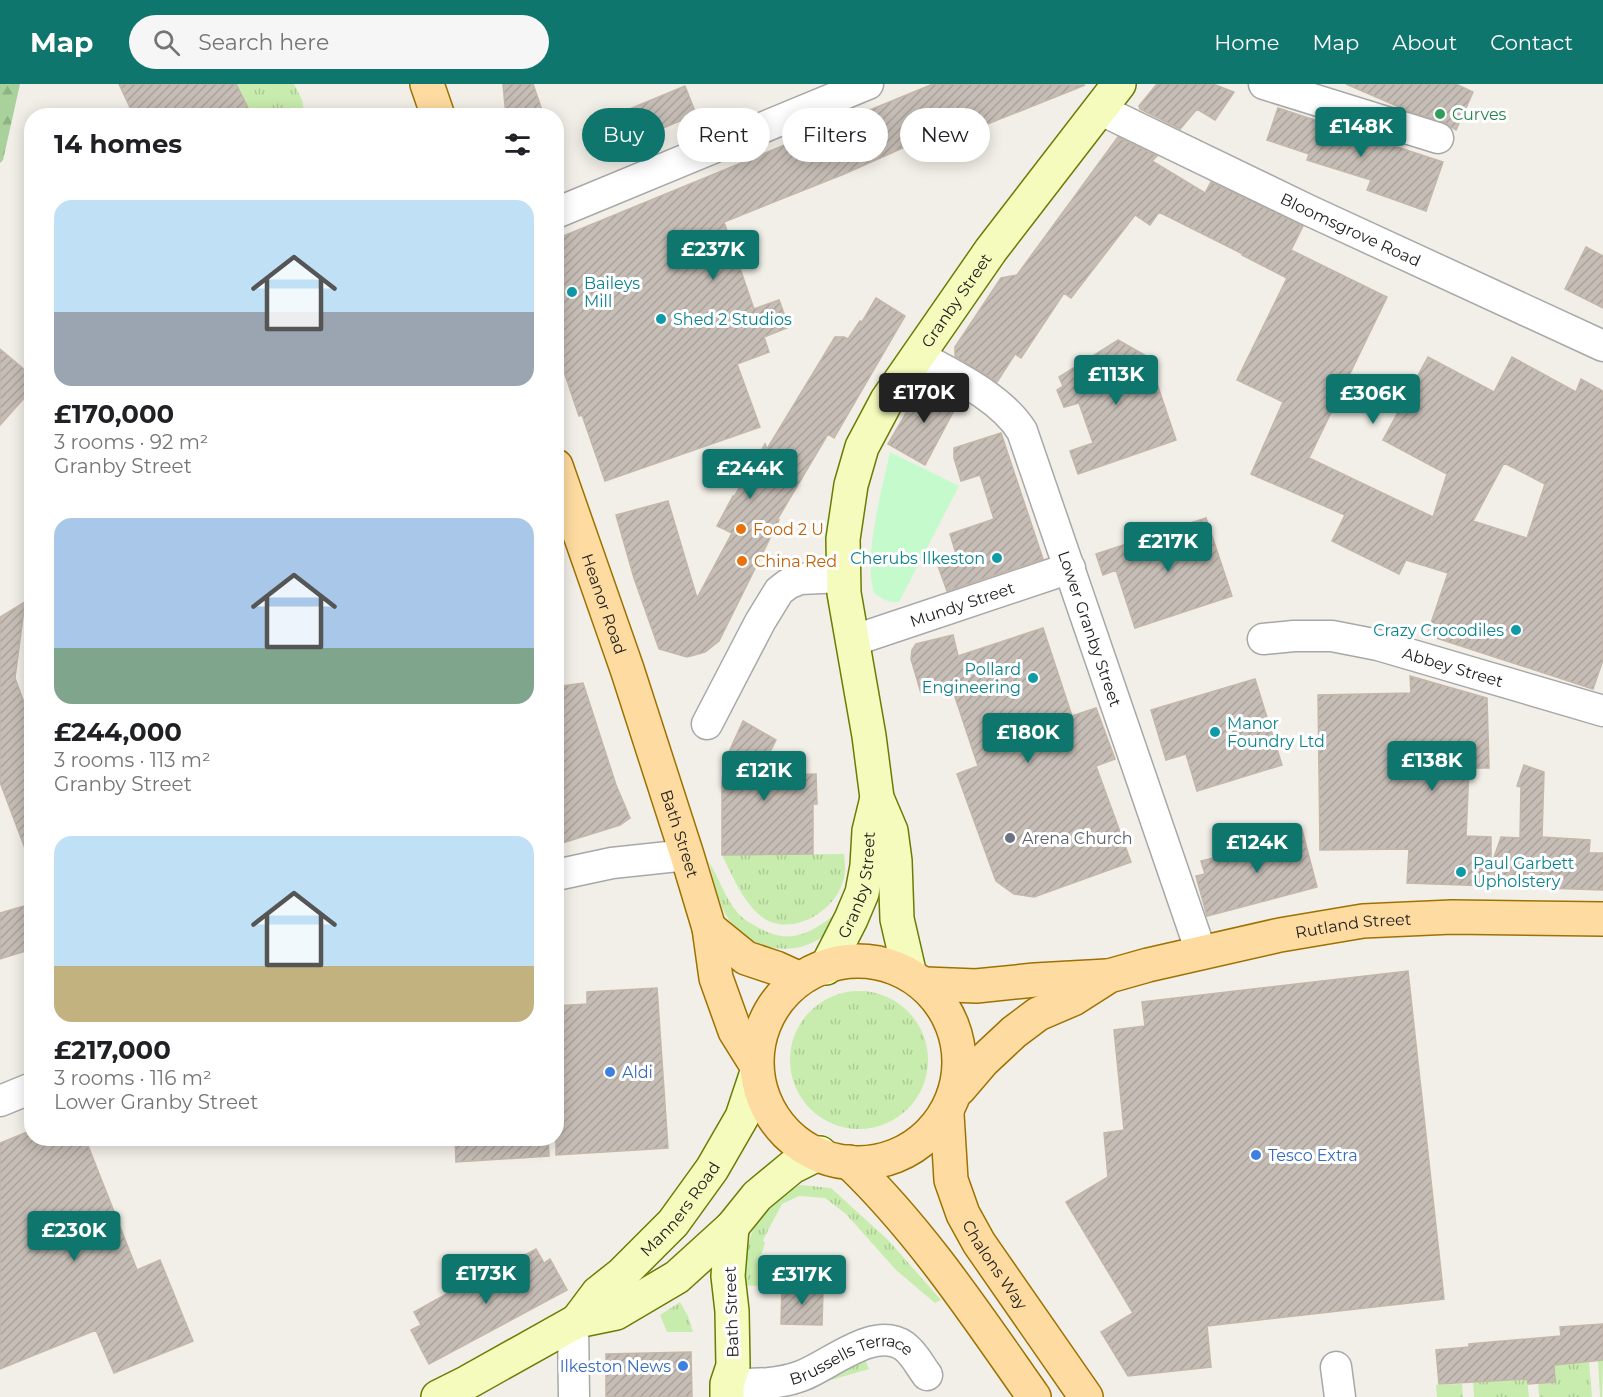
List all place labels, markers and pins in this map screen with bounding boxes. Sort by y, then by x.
place label: Curves [1452,105,1507,124]
pin: £148K [1319,107,1403,158]
marker: Curves [1433,107,1447,121]
pin: £237K [671,230,755,281]
place label: Baileys Mill [584,274,640,311]
marker: Baileys Mill [565,285,579,299]
place label: Shed 2 Studios [673,310,792,329]
marker: Shed 2 Studios [654,312,668,326]
pin: £113K [1074,355,1158,406]
pin: £170K [882,373,966,424]
pin: £306K [1331,374,1415,425]
pin: £244K [708,449,792,500]
place label: Food 2 U [753,520,824,539]
marker: Food 2 U [734,522,748,536]
pin: £217K [1126,522,1210,573]
place label: Cherubs Ilkeston [850,549,985,568]
marker: Cherubs Ilkeston [990,551,1004,565]
place label: China Red [754,552,837,571]
marker: China Red [735,554,749,568]
place label: Crazy Crocodiles [1373,621,1504,640]
marker: Crazy Crocodiles [1509,623,1523,637]
place label: Pollard Engineering [922,660,1021,697]
marker: Pollard Engineering [1026,671,1040,685]
pin: £180K [986,713,1070,764]
place label: Manor Foundry Ltd [1227,714,1325,751]
marker: Manor Foundry Ltd [1208,725,1222,739]
pin: £138K [1390,741,1474,792]
pin: £121K [722,751,806,802]
pin: £124K [1215,823,1299,874]
place label: Arena Church [1022,829,1133,848]
marker: Arena Church [1003,831,1017,845]
place label: Paul Garbett Upholstery [1473,854,1575,891]
marker: Paul Garbett Upholstery [1454,865,1468,879]
place label: Aldi [622,1063,653,1082]
marker: Aldi [603,1065,617,1079]
place label: Tesco Extra [1268,1146,1358,1165]
marker: Tesco Extra [1249,1148,1263,1162]
pin: £230K [32,1211,116,1262]
pin: £173K [444,1254,528,1305]
pin: £317K [760,1255,844,1306]
place label: Ilkeston News [560,1357,671,1376]
marker: Ilkeston News [676,1359,690,1373]

